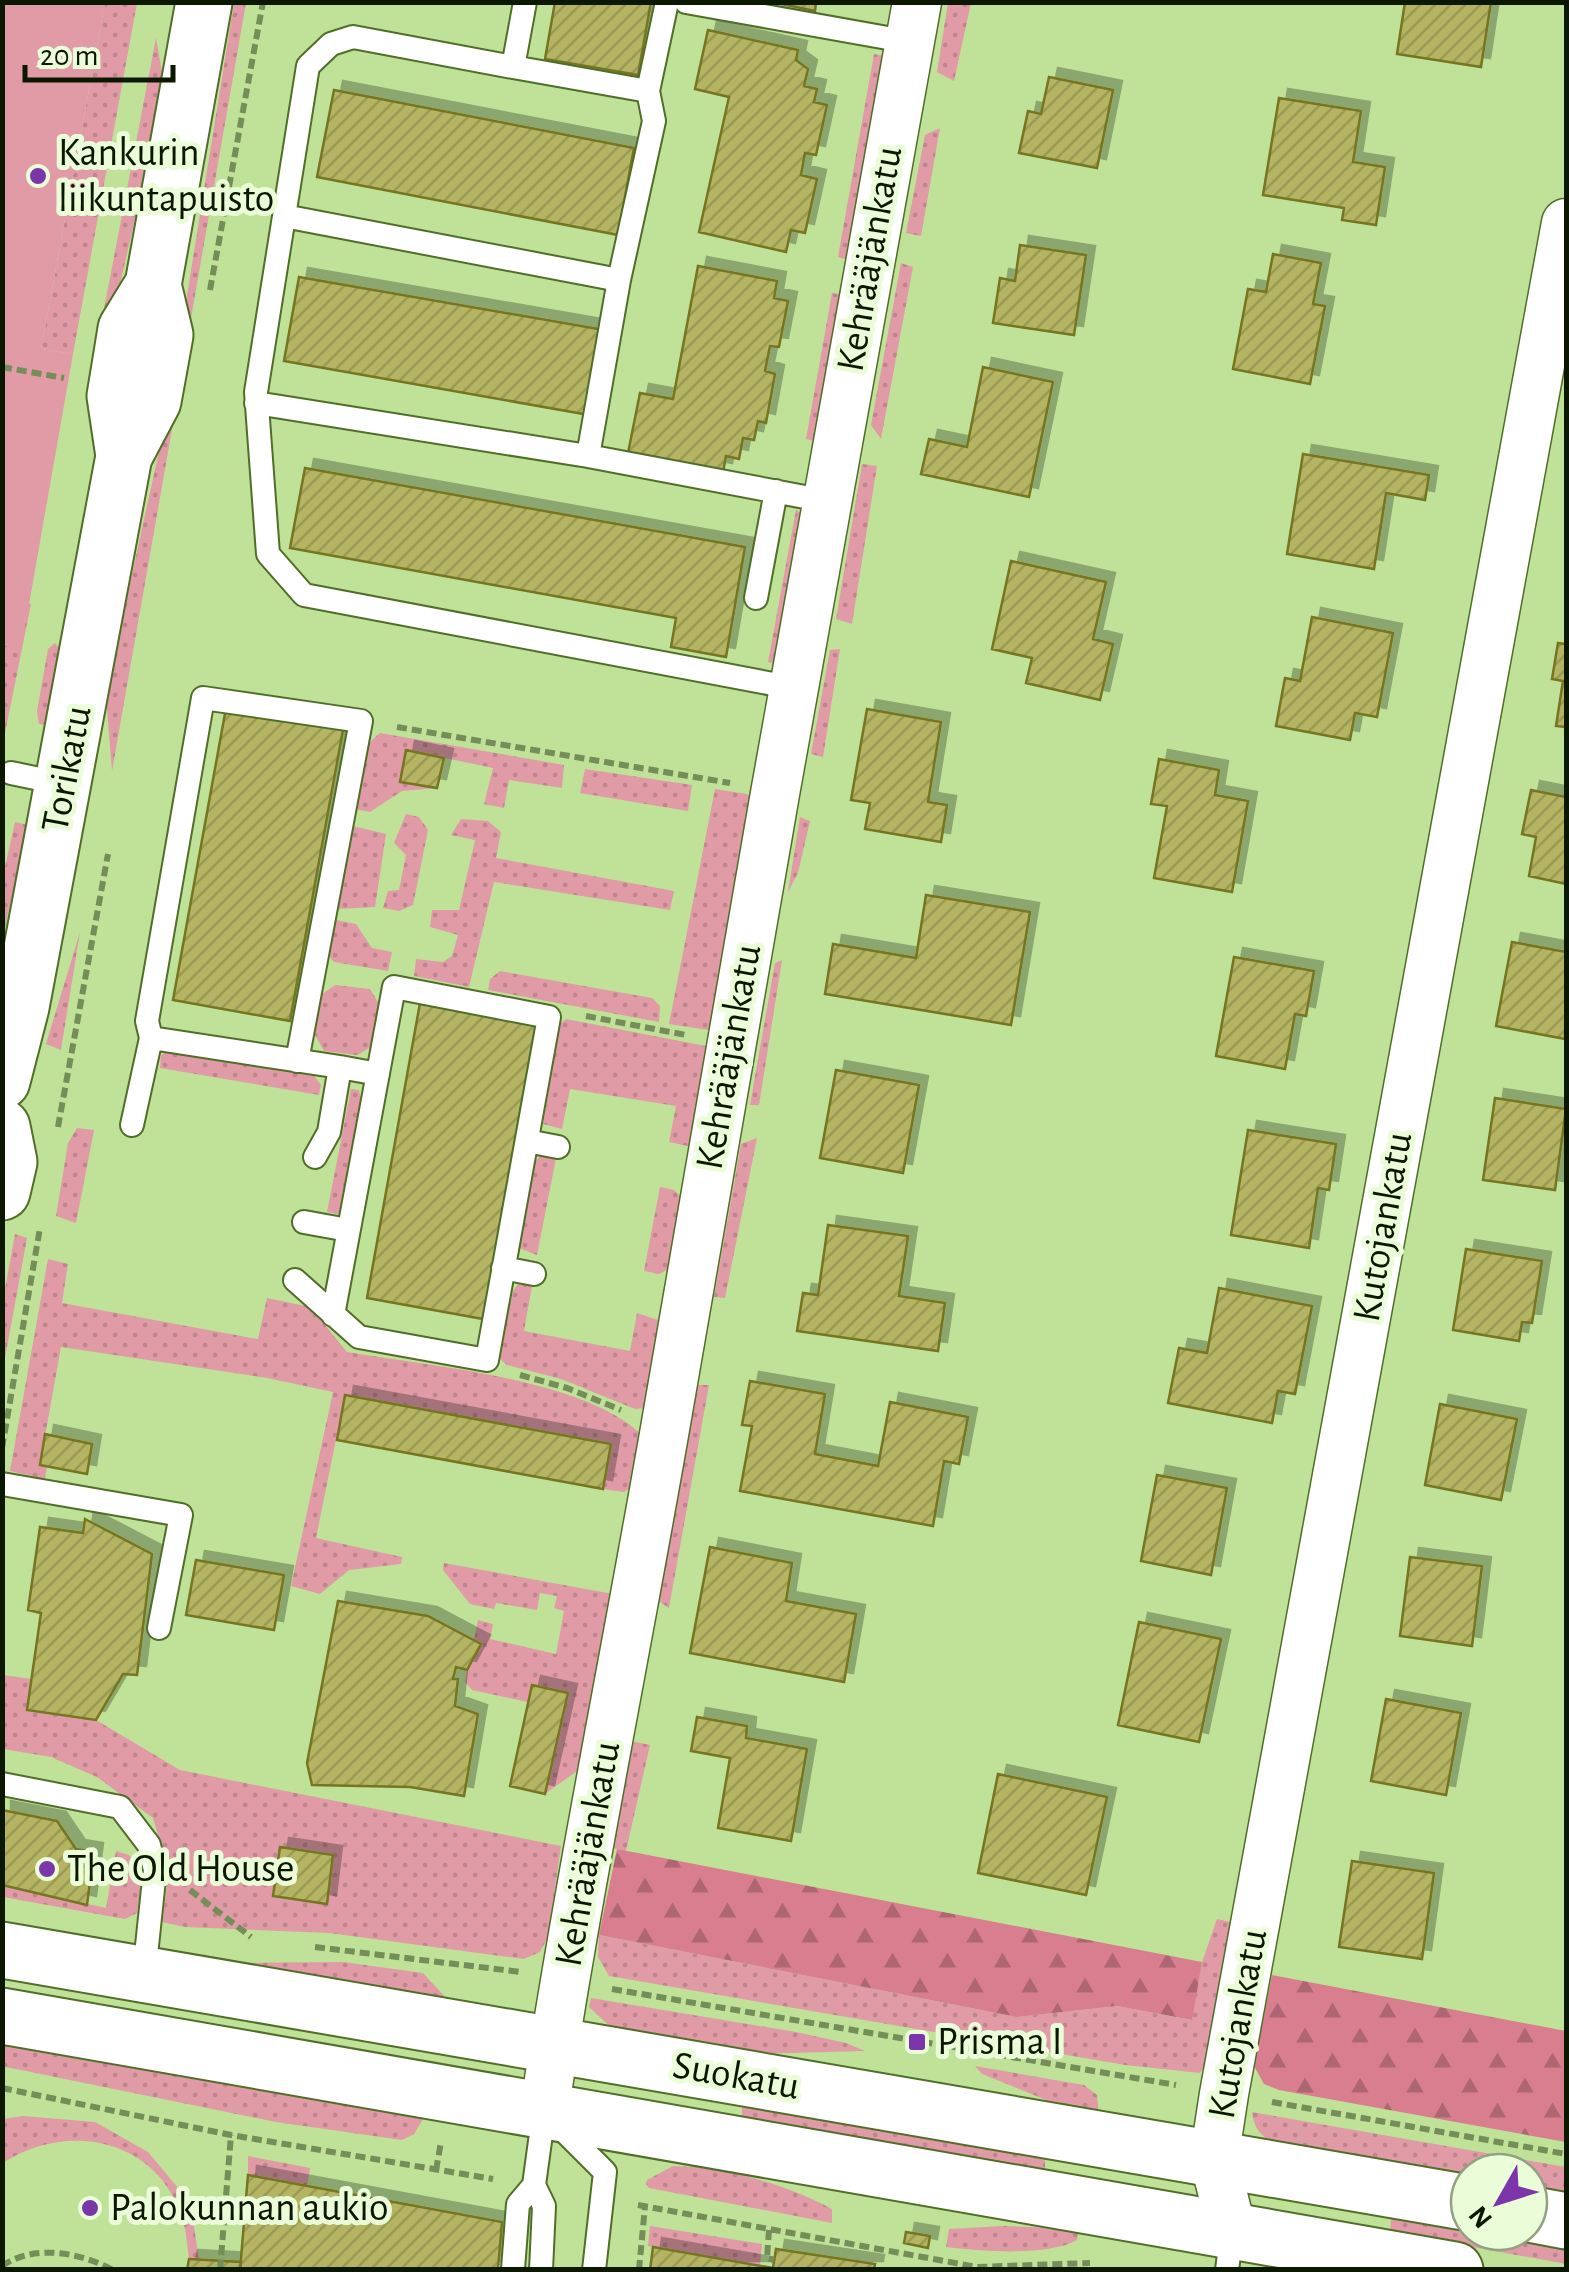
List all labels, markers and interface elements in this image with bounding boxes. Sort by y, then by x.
scale bar [25,20,172,82]
text: 20 m [40,41,98,71]
place label: Kankurin liikuntapuisto [58,133,274,219]
street label: Kehrääjänkatu [831,143,909,375]
marker: Kankurin liikuntapuisto [27,165,49,187]
street label: Torikatu [35,702,99,836]
street label: Kehrääjänkatu [690,941,768,1173]
street label: Kutojankatu [1347,1129,1419,1325]
street label: Kehrääjänkatu [549,1738,627,1970]
place label: The Old House [67,1849,294,1889]
marker: The Old House [36,1858,58,1880]
street label: Kutojankatu [1202,1926,1274,2122]
place label: Prisma I [937,2022,1062,2062]
marker: Prisma I [906,2031,928,2053]
street label: Suokatu [670,2045,802,2107]
north arrow [1449,2152,1549,2252]
place label: Palokunnan aukio [110,2188,389,2228]
marker: Palokunnan aukio [79,2197,101,2219]
text: N [1464,2200,1498,2233]

